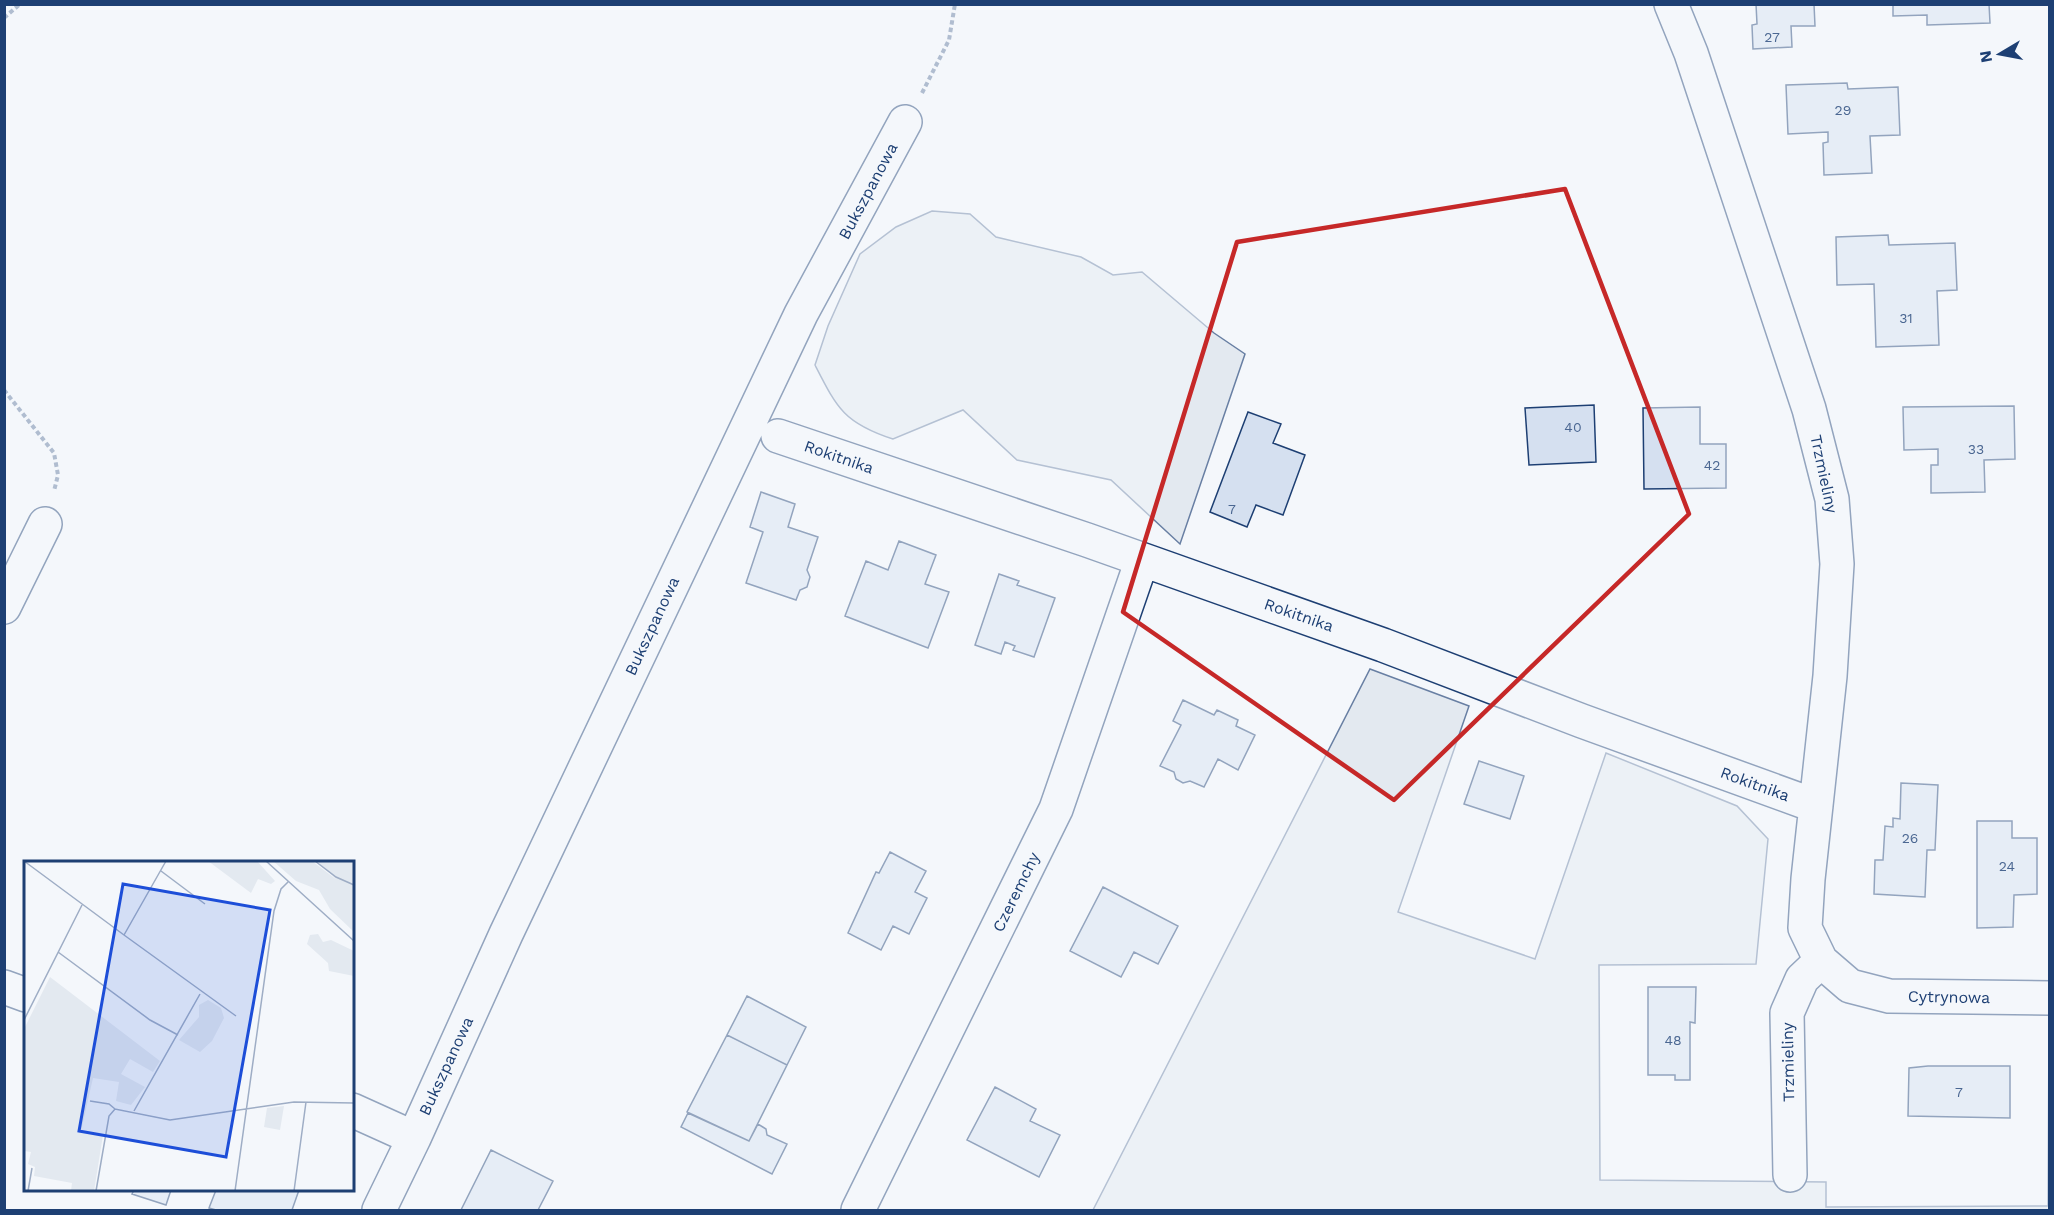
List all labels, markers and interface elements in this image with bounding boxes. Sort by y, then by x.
north arrow [1970,24,2030,84]
house number: 27 [1764,29,1780,45]
text: N [1975,49,1996,64]
house number: 29 [1835,102,1851,118]
street label: Bukszpanowa [835,139,901,243]
house number: 31 [1899,310,1913,326]
house number: 40 [1564,419,1582,435]
street label: Trzmieliny [1806,433,1842,516]
street label: Rokitnika [802,436,876,478]
house number: 33 [1968,441,1984,457]
house number: 42 [1704,457,1720,473]
house number: 7 [1228,501,1236,517]
street label: Bukszpanowa [621,574,683,678]
street label: Rokitnika [1262,594,1336,636]
street label: Rokitnika [1718,763,1792,805]
house number: 26 [1902,830,1918,846]
street label: Czeremchy [989,848,1044,935]
house number: 24 [1999,858,2015,874]
inset map [24,861,354,1191]
street label: Cytrynowa [1908,987,1990,1007]
street label: Bukszpanowa [415,1014,477,1118]
street label: Trzmieliny [1778,1021,1798,1102]
house number: 48 [1664,1032,1682,1048]
house number: 7 [1955,1084,1963,1100]

